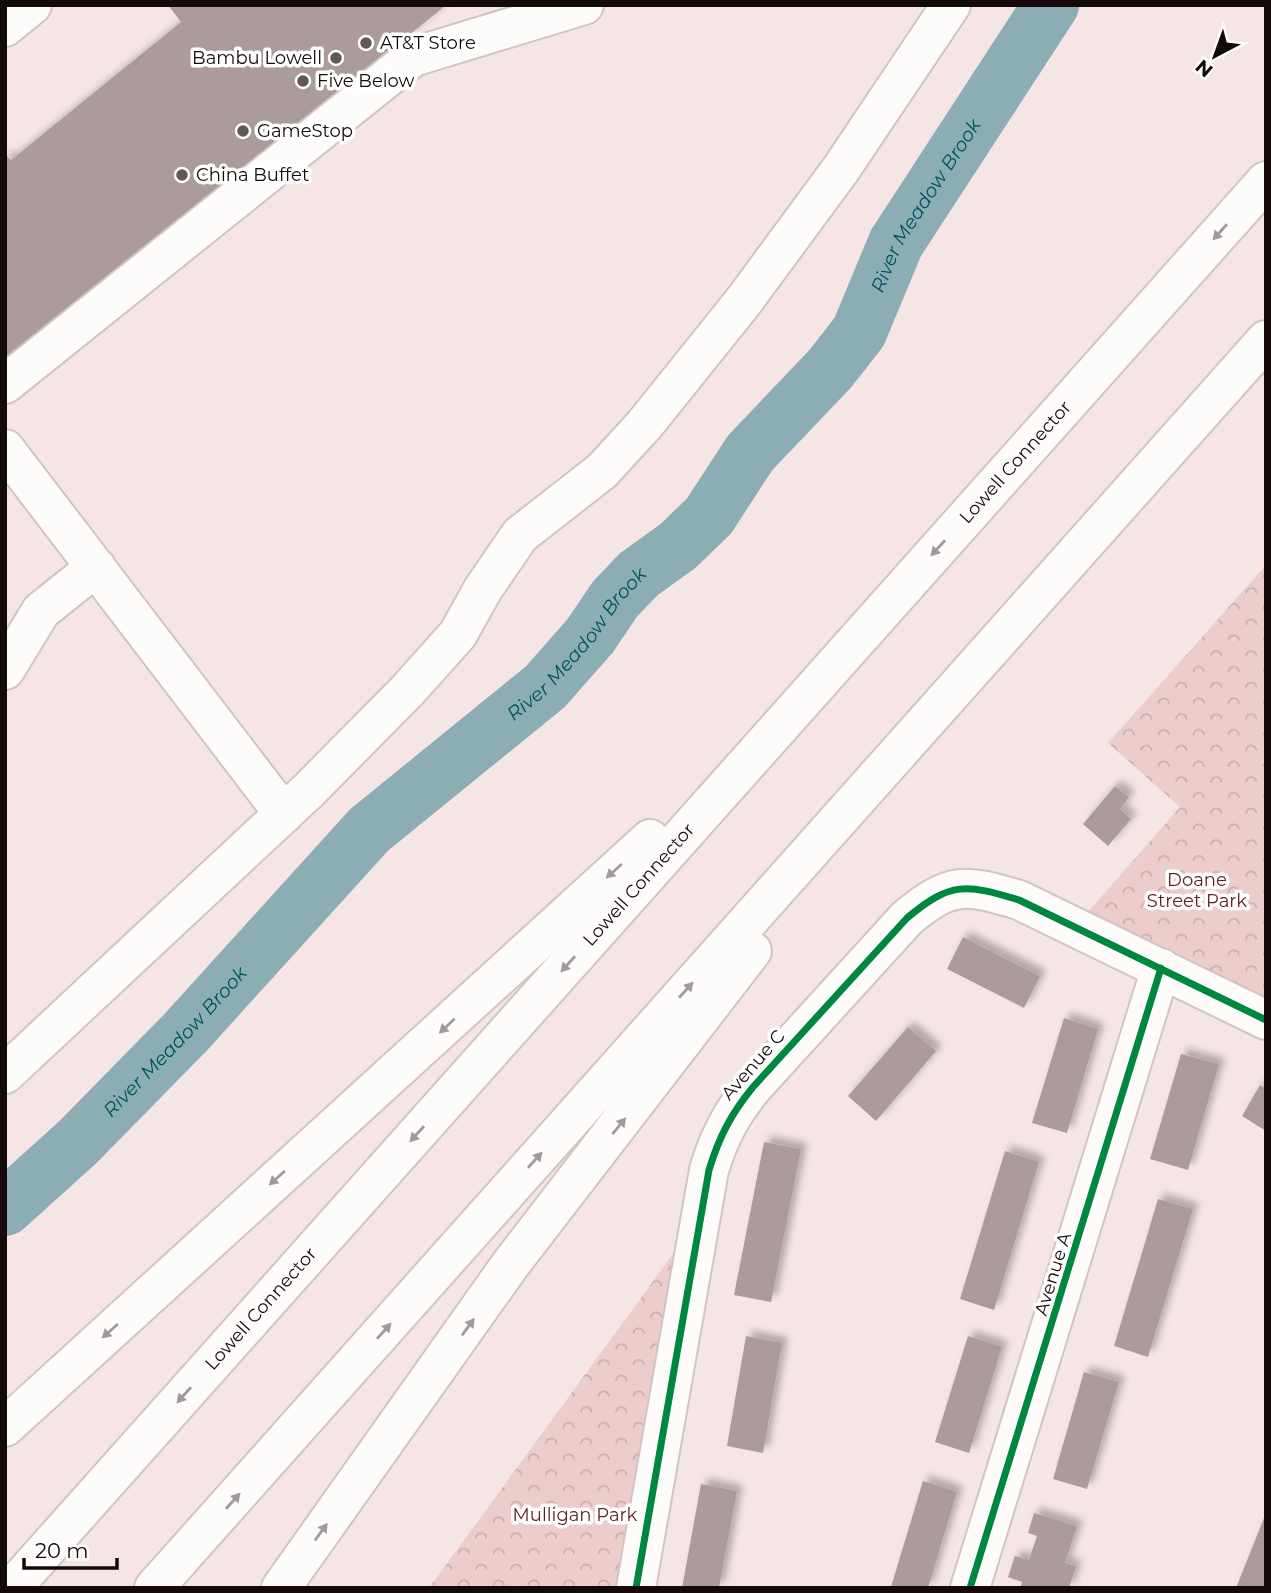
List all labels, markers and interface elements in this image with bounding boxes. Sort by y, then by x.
north arrow [1180,21,1250,91]
place label: AT&T Store [380,32,476,54]
marker: AT&T Store [358,35,374,51]
place label: Bambu Lowell [192,47,322,69]
marker: Bambu Lowell [328,50,344,66]
text: N [1191,55,1218,82]
place label: Five Below [317,70,415,92]
marker: Five Below [295,73,311,89]
water label: River Meadow Brook [865,113,986,296]
place label: GameStop [257,120,353,142]
marker: GameStop [235,123,251,139]
place label: China Buffet [196,164,309,186]
marker: China Buffet [174,167,190,183]
one-way arrow [1212,223,1228,241]
street label: Lowell Connector [955,396,1076,528]
one-way arrow [931,539,946,556]
water label: River Meadow Brook [502,562,651,725]
street label: Lowell Connector [578,819,699,951]
one-way arrow [606,863,623,879]
park label: Doane Street Park [1147,869,1247,912]
one-way arrow [561,955,576,972]
water label: River Meadow Brook [98,961,252,1121]
one-way arrow [678,982,693,999]
one-way arrow [438,1018,456,1034]
street label: Avenue C [717,1025,789,1104]
one-way arrow [611,1117,626,1134]
one-way arrow [409,1125,425,1143]
one-way arrow [527,1152,542,1169]
one-way arrow [269,1170,286,1185]
street label: Avenue A [1030,1230,1076,1318]
street label: Lowell Connector [200,1243,321,1375]
one-way arrow [460,1318,474,1336]
one-way arrow [376,1322,391,1339]
one-way arrow [102,1323,119,1339]
one-way arrow [177,1387,193,1404]
one-way arrow [225,1492,240,1509]
park label: Mulligan Park [513,1504,638,1526]
one-way arrow [314,1523,328,1541]
scale bar [24,1526,117,1570]
text: 20 m [35,1538,89,1563]

